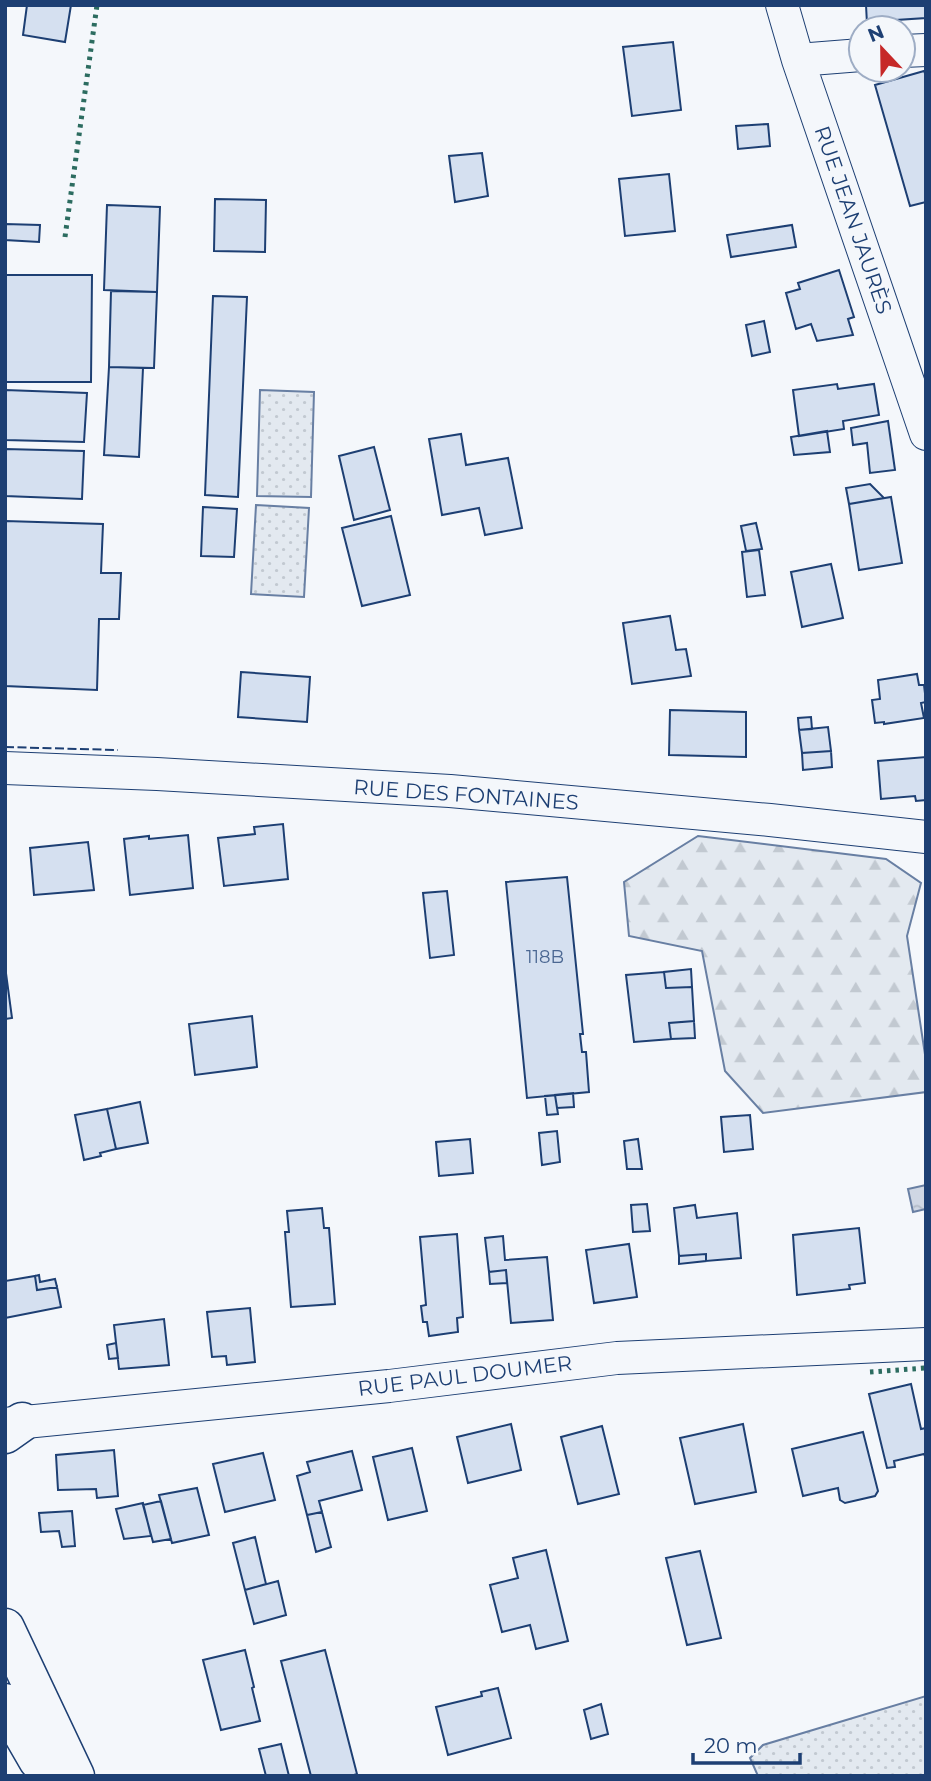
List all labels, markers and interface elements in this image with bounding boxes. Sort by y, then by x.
north arrow [847,14,917,84]
text: N [864,20,887,47]
street label: RUE JEAN JAURÈS [810,122,897,317]
street label: RUE DES FONTAINES [353,774,579,815]
house number: 118B [526,946,564,968]
street label: RUE PAUL DOUMER [356,1350,573,1401]
scale bar [693,1722,800,1766]
text: 20 m [704,1733,758,1758]

